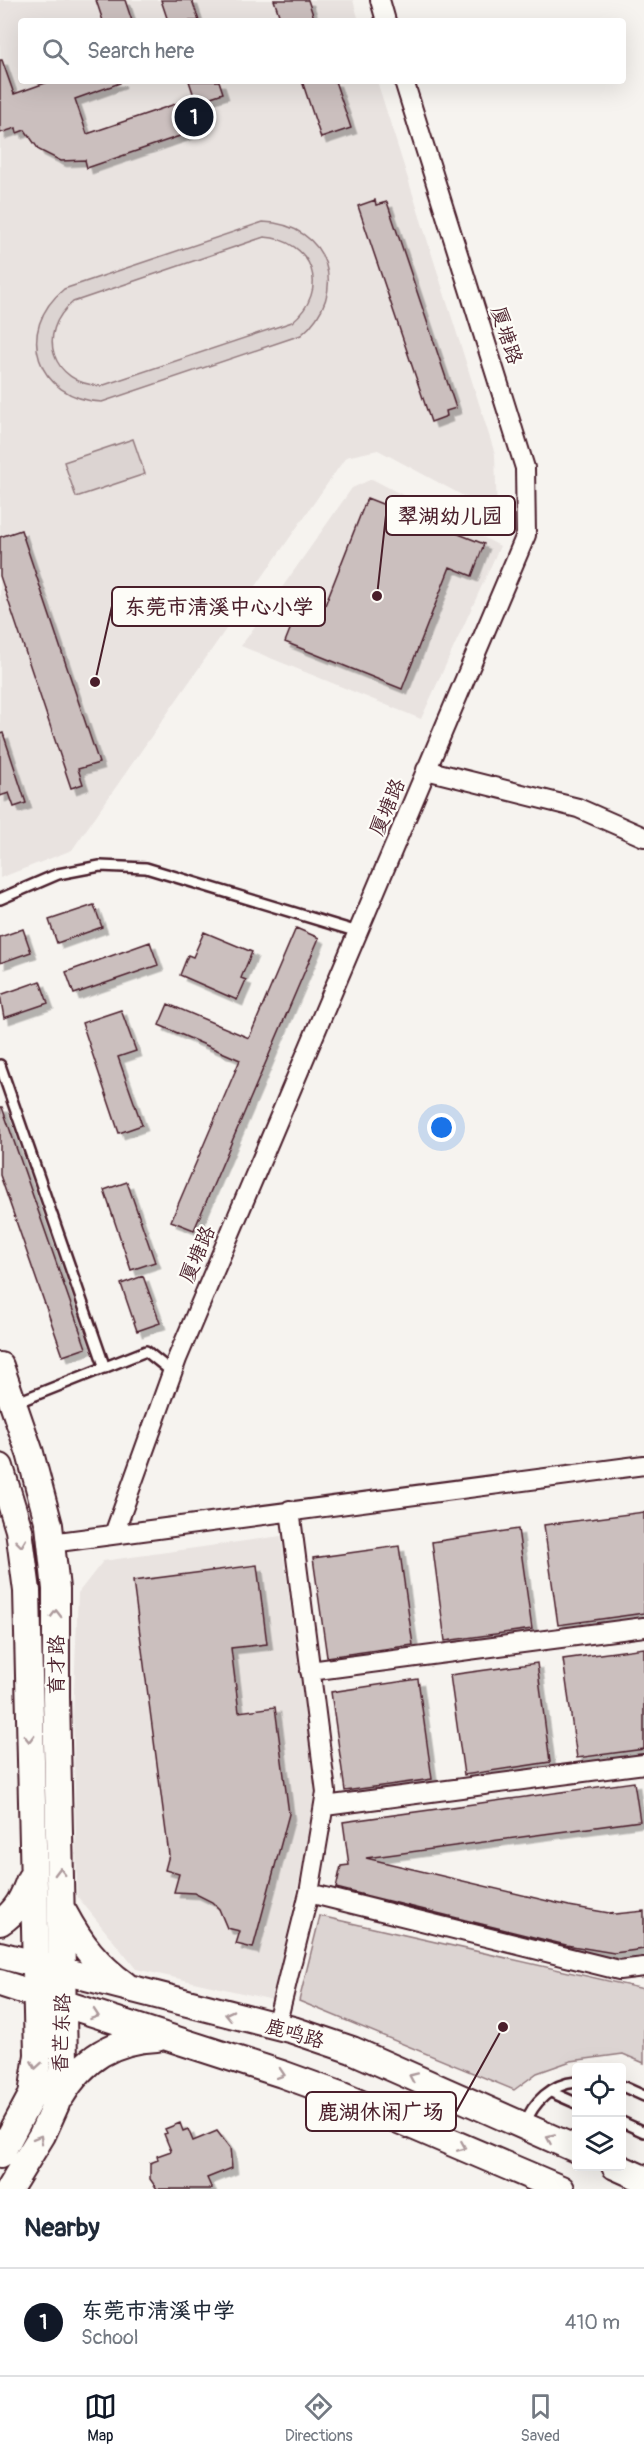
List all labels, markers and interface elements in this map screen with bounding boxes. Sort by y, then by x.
search box [18,18,626,84]
icon: search [39,35,72,68]
text: Search here [87,37,194,65]
pin: 1 [174,94,214,140]
street label: 厦塘路 [485,303,528,368]
callout: 翠湖幼儿园 [386,496,515,535]
text: 翠湖幼儿园 [398,503,503,530]
callout: 东莞市清溪中心小学 [112,587,325,626]
text: 东莞市清溪中心小学 [125,594,314,621]
street label: 厦塘路 [364,774,411,840]
your location [427,1113,456,1142]
street label: 厦塘路 [174,1221,221,1287]
one-way arrow [14,1539,27,1548]
one-way arrow [50,1609,62,1618]
street label: 育才路 [44,1634,69,1695]
one-way arrow [22,1733,35,1742]
one-way arrow [54,1867,66,1876]
street label: 香芒东路 [48,1992,75,2073]
one-way arrow [89,2008,100,2020]
one-way arrow [224,2010,234,2023]
street label: 鹿鸣路 [263,2013,328,2054]
one-way arrow [31,2060,43,2070]
map controls [572,2063,626,2171]
button: locate [572,2063,626,2117]
one-way arrow [275,2066,286,2079]
one-way arrow [408,2072,419,2084]
callout: 鹿湖休闲广场 [306,2092,456,2131]
text: 鹿湖休闲广场 [318,2099,444,2126]
button: layers [572,2117,626,2171]
one-way arrow [546,2133,557,2145]
one-way arrow [32,2135,43,2145]
one-way arrow [455,2140,466,2152]
text: Nearby [24,2212,100,2244]
text: 东莞市清溪中学 [81,2297,235,2325]
text: 1 [40,2310,47,2335]
text: 410 m [565,2310,620,2335]
text: School [81,2325,138,2350]
tab: Map [84,2390,117,2446]
tab: Directions [285,2390,353,2446]
tab: Saved [520,2390,560,2446]

